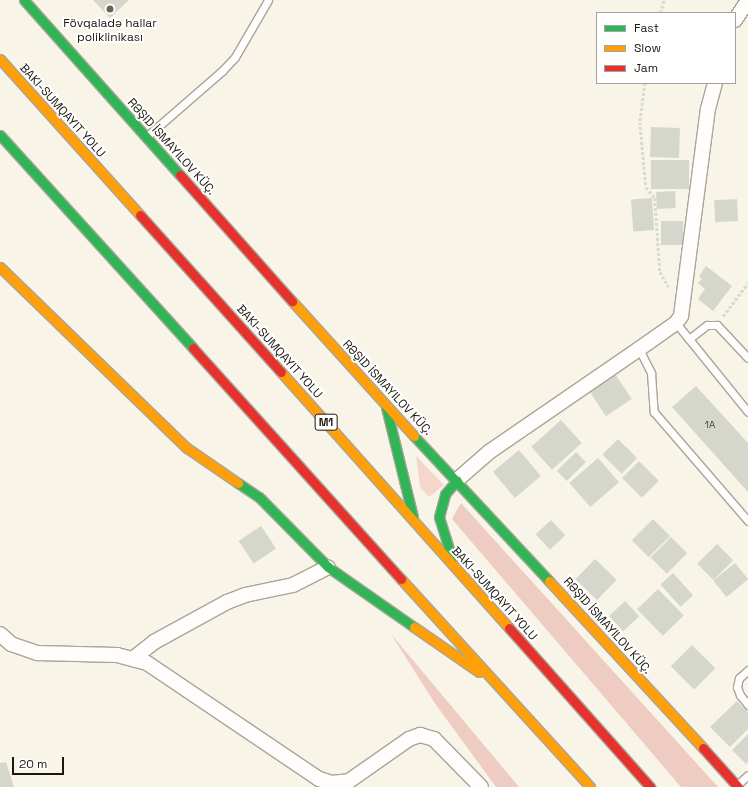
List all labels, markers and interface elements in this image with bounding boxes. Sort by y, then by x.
marker: Fövqaladə hallar poliklinikası [104,3,116,15]
legend [596,12,736,84]
place label: Fövqaladə hallar poliklinikası [63,17,157,45]
text: Fast [634,20,659,36]
text: Slow [634,40,661,56]
text: Jam [634,60,658,76]
street label: BAKI-SUMQAYIT YOLU [16,61,108,161]
street label: RƏŞID İSMAYILOV KÜÇ. [124,96,218,198]
street label: BAKI-SUMQAYIT YOLU [233,302,325,402]
street label: RƏŞID İSMAYILOV KÜÇ. [339,337,435,439]
road number: M1 [314,413,338,431]
house number: 1A [705,419,715,431]
street label: BAKI-SUMQAYIT YOLU [448,544,540,644]
street label: RƏŞID İSMAYILOV KÜÇ. [560,575,654,677]
scale bar [14,749,66,775]
text: 20 m [19,756,47,772]

